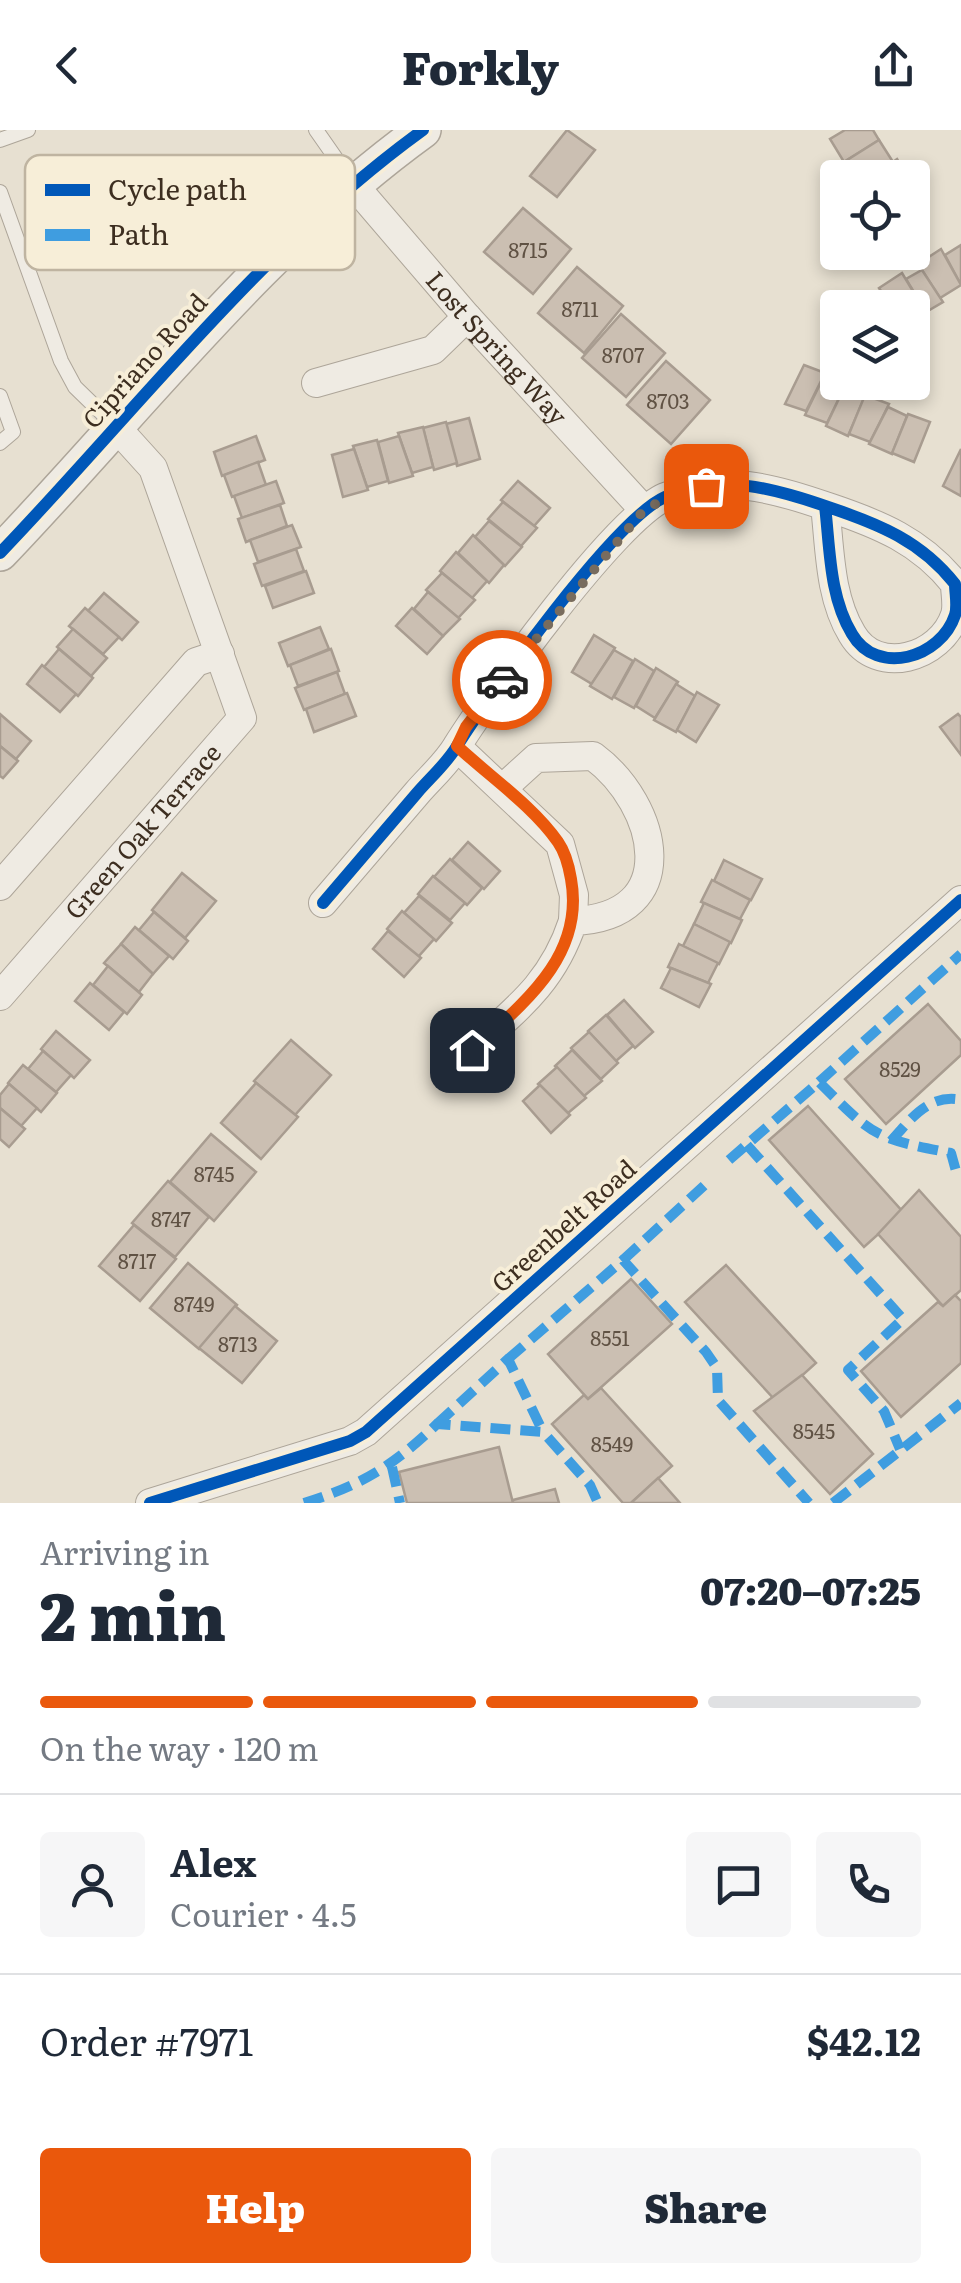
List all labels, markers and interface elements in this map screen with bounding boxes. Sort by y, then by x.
text: Forkly [402,32,559,99]
icon: back [40,38,95,93]
icon: share [866,38,921,93]
legend [25,155,355,270]
map controls [820,160,930,400]
button: locate [820,160,930,270]
text: Cycle path [108,167,247,209]
text: Path [108,212,169,254]
house number: 8715 [508,234,548,264]
street label: Lost Spring Way [418,262,577,433]
street label: Cipriano Road [73,284,215,436]
button: layers [820,290,930,400]
house number: 8711 [561,293,599,323]
house number: 8707 [602,339,644,369]
house number: 8703 [646,385,690,415]
pin [664,444,749,529]
icon: bag [679,459,734,514]
courier [452,630,552,730]
icon: car [475,653,530,708]
street label: Green Oak Terrace [55,735,229,927]
pin [430,1008,515,1093]
icon: home [445,1023,500,1078]
house number: 8529 [879,1053,921,1083]
street label: Greenbelt Road [482,1150,644,1300]
house number: 8745 [194,1158,234,1188]
house number: 8747 [151,1203,191,1233]
house number: 8717 [118,1245,156,1275]
house number: 8749 [173,1288,215,1318]
house number: 8551 [590,1322,630,1352]
house number: 8713 [218,1328,258,1358]
house number: 8545 [793,1415,835,1445]
house number: 8549 [591,1428,633,1458]
text: Arriving in [40,1527,210,1575]
text: 07:20–07:25 [700,1560,921,1617]
text: 2 min [40,1564,226,1661]
text: On the way · 120 m [40,1723,319,1771]
button: person [40,1832,145,1937]
text: Alex [170,1832,256,1889]
button: chat [686,1832,791,1937]
button: phone [816,1832,921,1937]
text: Courier · 4.5 [170,1889,356,1937]
text: Order #7971 [40,2011,253,2068]
text: $42.12 [806,2011,921,2068]
button: Help [40,2148,471,2263]
button: Share [491,2148,921,2263]

